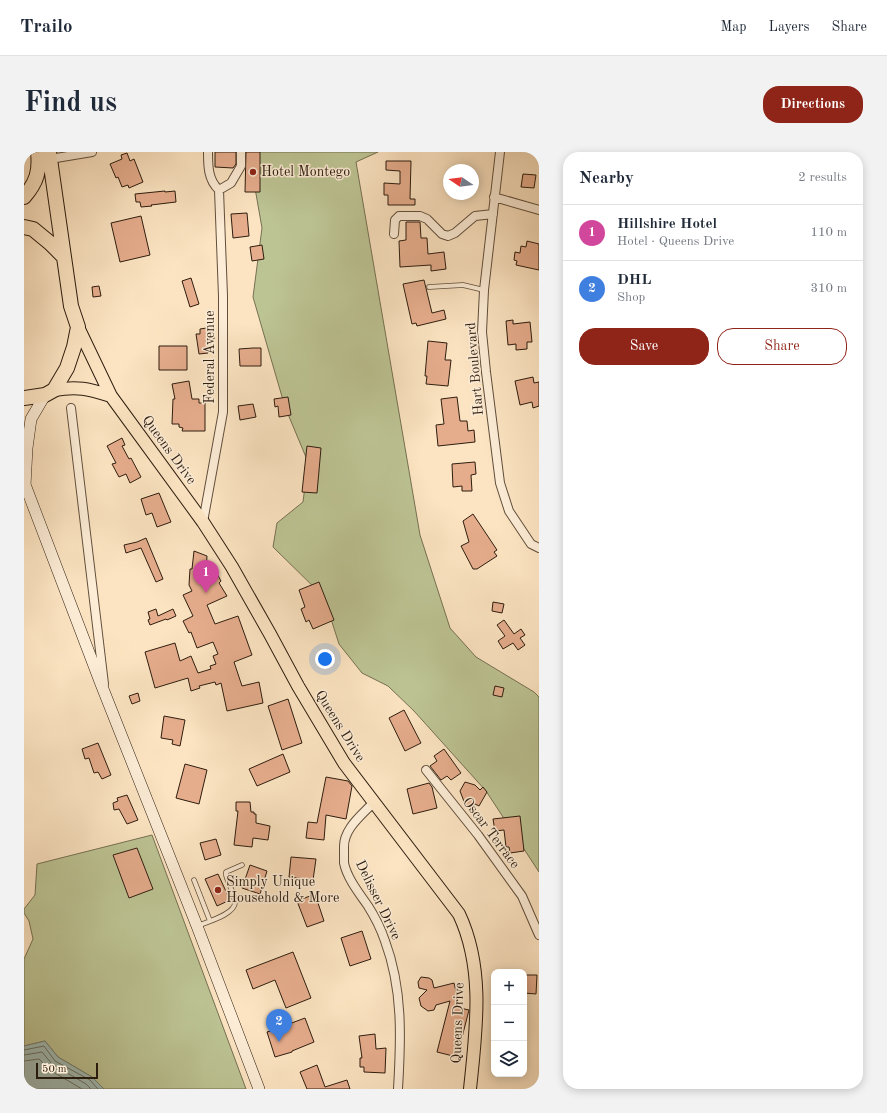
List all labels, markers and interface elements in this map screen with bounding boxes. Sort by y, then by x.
text: Trailo [20,18,73,37]
text: Map [721,20,747,34]
text: Layers [769,20,810,34]
text: Share [832,20,867,34]
button: Directions [763,86,863,123]
text: Find us [24,90,117,118]
north arrow [443,164,479,200]
place label: Hotel Montego [261,165,350,179]
marker: Hotel Montego [248,167,258,177]
text: Nearby [579,170,634,187]
text: 2 results [798,171,847,184]
text: Hillshire Hotel [617,217,717,232]
text: 1 [588,226,596,239]
text: 110 m [810,226,847,239]
text: Hotel · Queens Drive [617,235,734,248]
text: DHL [617,273,651,288]
text: 2 [588,282,596,295]
text: 310 m [810,282,847,295]
text: Shop [617,291,645,304]
street label: Federal Avenue [203,310,217,404]
street label: Hart Boulevard [464,322,486,416]
button: Save [579,328,709,365]
button: Share [717,328,847,365]
street label: Queens Drive [139,413,199,487]
pin: 1 [193,560,219,593]
your location [315,649,335,669]
street label: Queens Drive [313,688,367,764]
street label: Oscar Terrace [460,795,522,871]
street label: Delisser Drive [353,858,403,942]
place label: Simply Unique Household & More [226,875,339,905]
marker: Simply Unique Household & More [213,885,223,895]
map controls [491,969,527,1077]
button: + [491,969,527,1005]
street label: Queens Drive [450,982,466,1064]
button: − [491,1005,527,1041]
pin: 2 [266,1009,292,1042]
button: layers [491,1041,527,1077]
scale bar [36,1061,98,1080]
text: 50 m [42,1064,67,1075]

